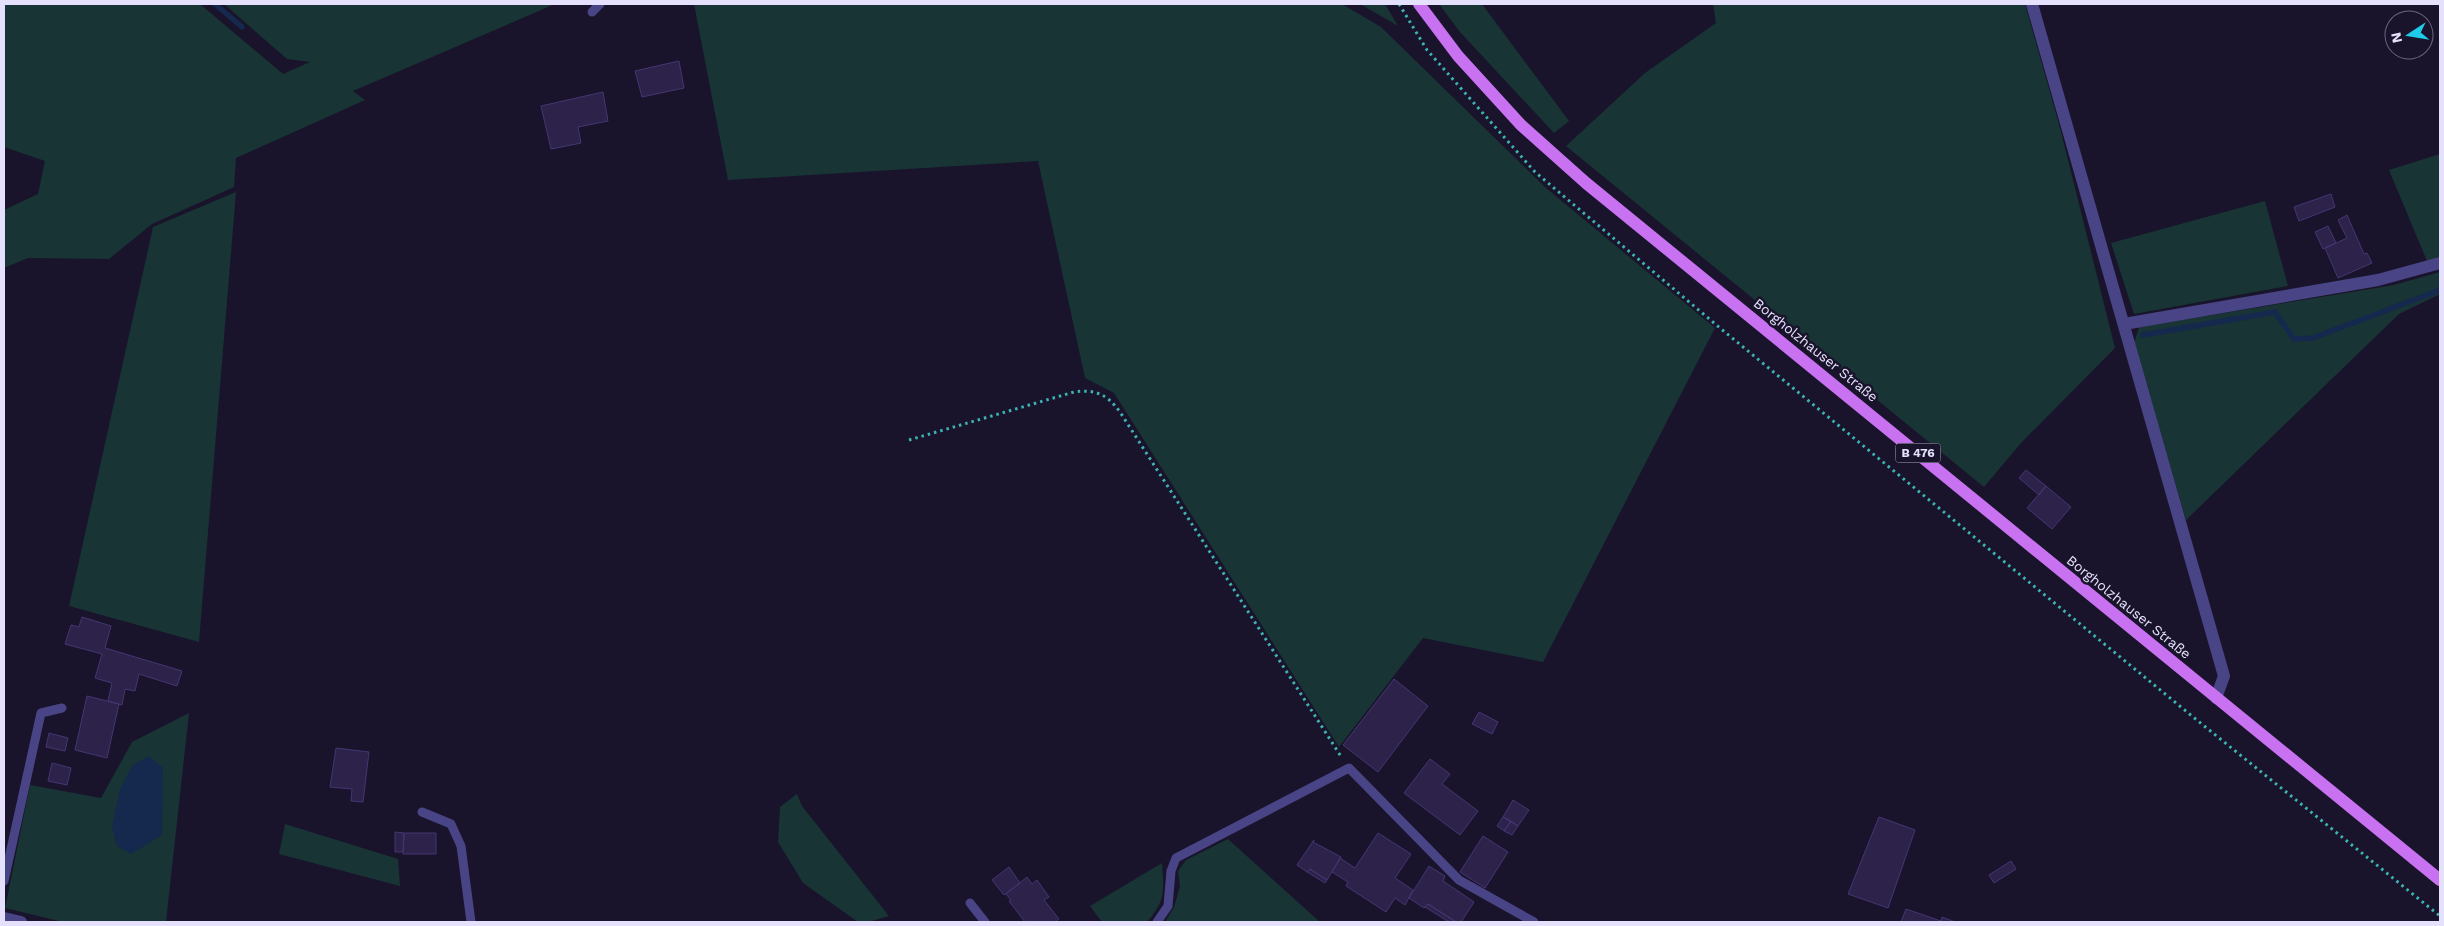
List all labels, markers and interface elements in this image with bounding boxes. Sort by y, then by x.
north arrow [2384,10,2434,60]
text: N [2387,31,2405,44]
street label: Borgholzhauser Straße [1751,295,1881,405]
road number: B 476 [1896,443,1940,462]
street label: Borgholzhauser Straße [2064,552,2194,662]

